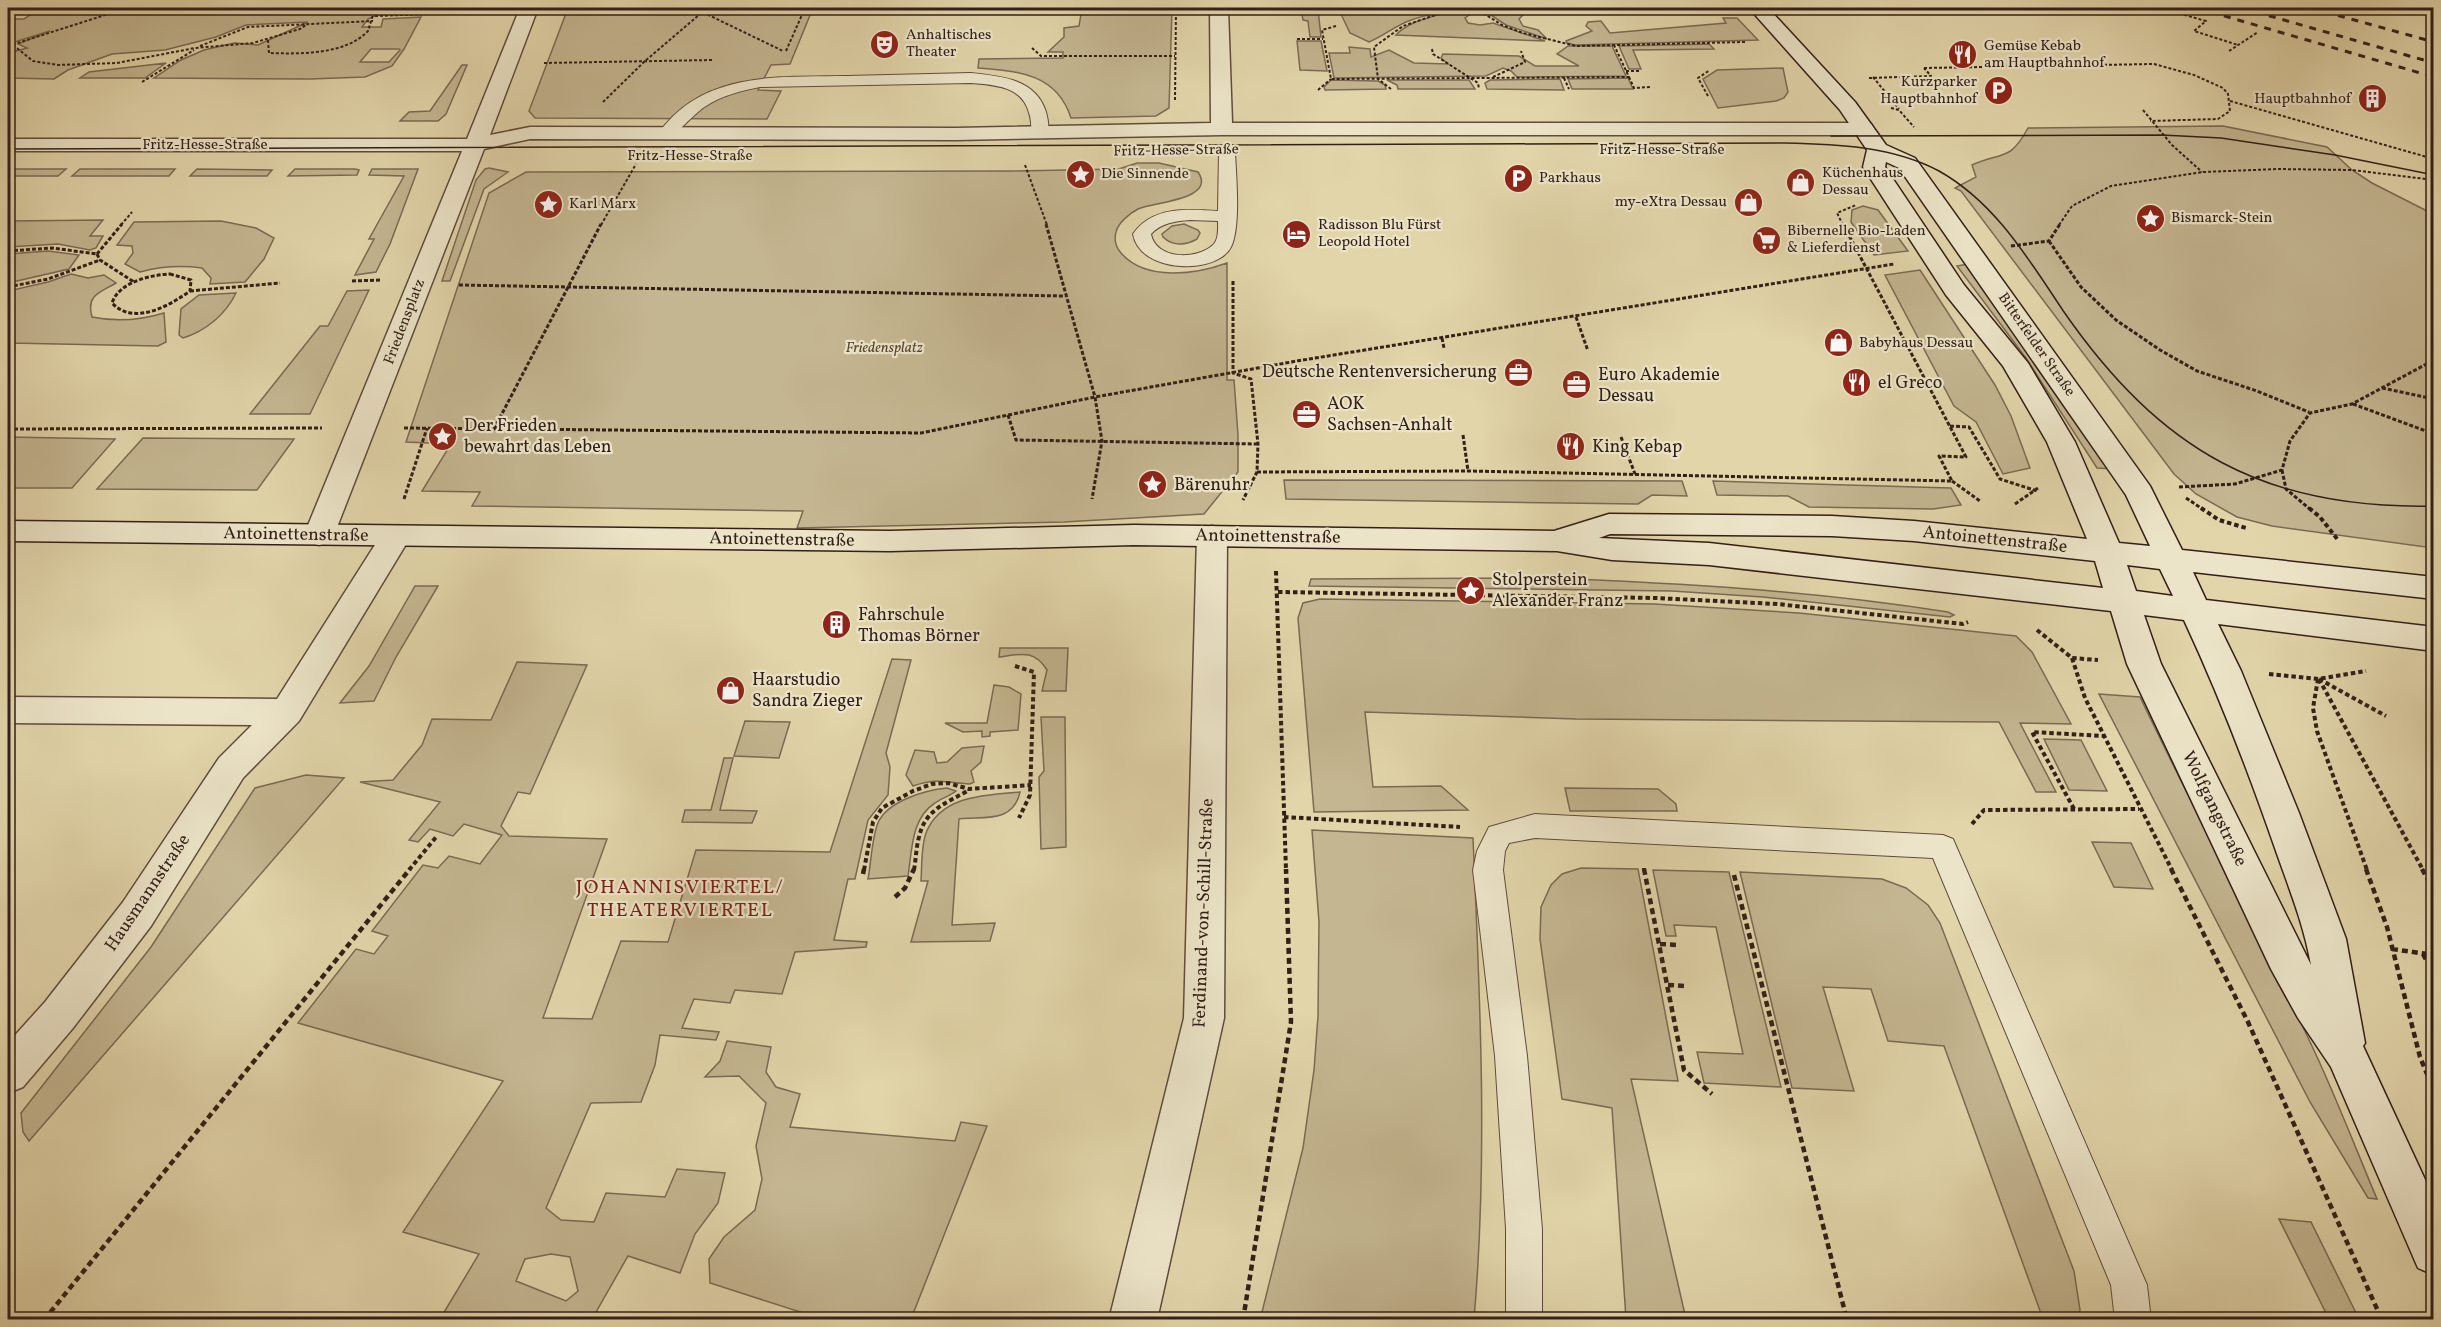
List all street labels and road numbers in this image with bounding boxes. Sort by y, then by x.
street label: Fritz-Hesse-Straße [142,135,268,156]
street label: Fritz-Hesse-Straße [1113,139,1239,163]
street label: Fritz-Hesse-Straße [1599,140,1725,161]
street label: Fritz-Hesse-Straße [627,146,753,167]
street label: Friedensplatz [379,276,431,368]
street label: Bitterfelder Straße [1992,289,2080,401]
street label: Antoinettenstraße [1921,520,2069,560]
street label: Antoinettenstraße [223,521,369,549]
street label: Antoinettenstraße [1195,523,1341,551]
street label: Antoinettenstraße [709,526,855,554]
street label: Wolfgangstraße [2175,747,2253,871]
street label: Ferdinand-von-Schill-Straße [1187,798,1221,1028]
street label: Hausmannstraße [99,829,197,957]

